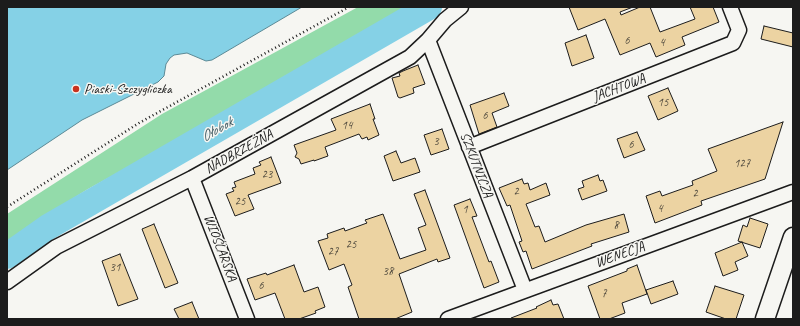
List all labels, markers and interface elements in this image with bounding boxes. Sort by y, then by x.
house number: 6 [624,34,630,48]
house number: 4 [659,36,665,50]
street label: JACHTOWA [590,70,648,106]
place label: Piaski-Szczygliczka [84,81,172,97]
marker: Piaski-Szczygliczka [71,84,81,94]
house number: 15 [658,96,668,110]
house number: 6 [482,109,488,123]
water label: Ołobok [198,114,236,146]
house number: 14 [342,119,352,133]
street label: NADBRZEŻNA [202,126,276,178]
street label: SZKUTNICZA [456,130,496,200]
house number: 3 [433,135,439,149]
house number: 6 [628,138,634,152]
house number: 127 [734,157,750,171]
house number: 23 [262,168,272,182]
house number: 2 [513,185,519,199]
house number: 2 [692,187,698,201]
house number: 25 [235,195,245,209]
house number: 4 [657,202,663,216]
house number: 1 [462,203,468,217]
street label: WIOŚLARSKA [200,212,240,284]
house number: 8 [613,219,619,233]
house number: 25 [346,238,356,252]
street label: WENECJA [593,238,647,272]
house number: 27 [328,245,338,259]
house number: 31 [110,261,120,275]
house number: 38 [383,265,393,279]
house number: 6 [258,279,264,293]
house number: 7 [601,287,607,301]

